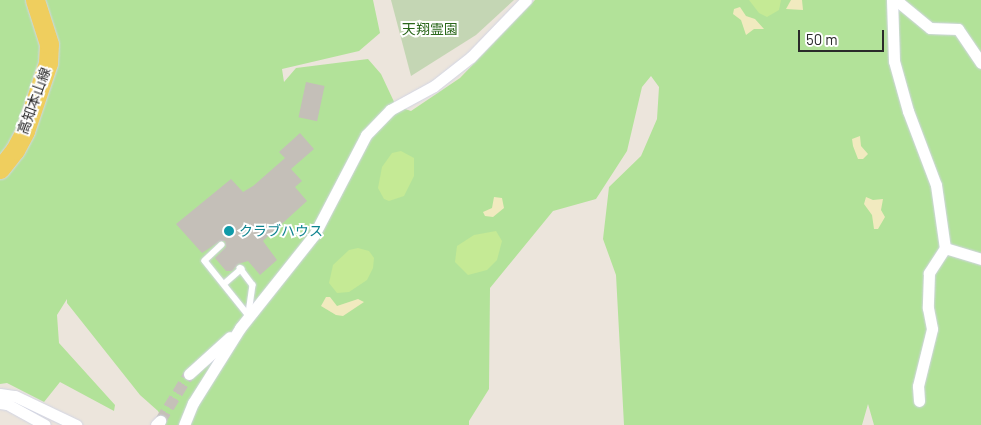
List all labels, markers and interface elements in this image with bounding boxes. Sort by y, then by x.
scale bar [801,20,887,52]
park label: 天翔霊園 [402,21,458,37]
text: 50 m [806,30,838,48]
street label: 高知本山線 [14,65,54,137]
place label: クラブハウス [239,223,323,239]
marker: クラブハウス [223,225,235,237]

